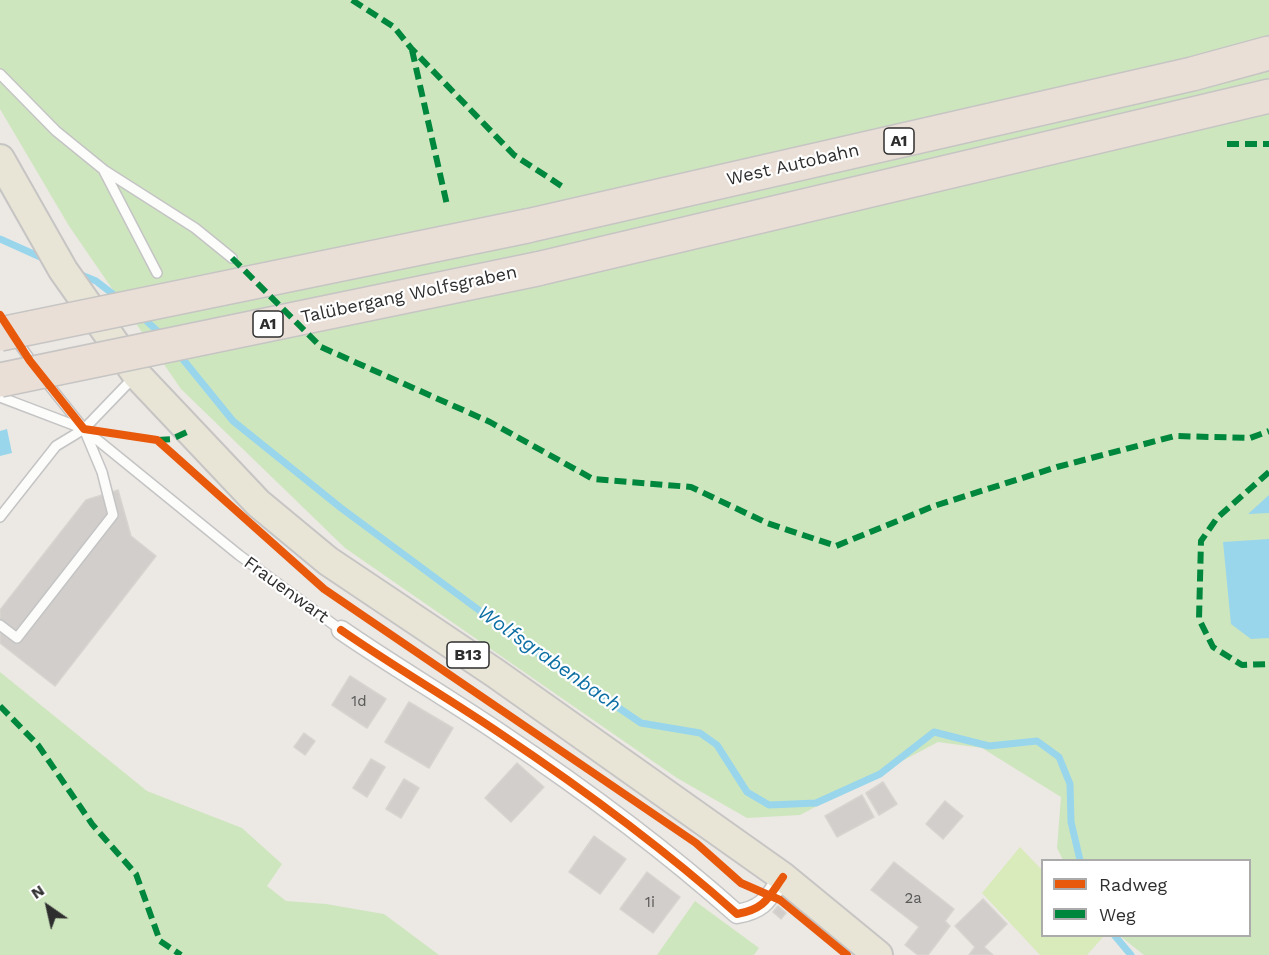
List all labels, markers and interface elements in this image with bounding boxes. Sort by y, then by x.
road number: A1 [884,128,914,154]
street label: West Autobahn [725,139,861,191]
street label: Talübergang Wolfsgraben [299,262,519,328]
road number: A1 [253,311,283,337]
street label: Frauenwart [239,552,333,628]
water label: Wolfsgrabenbach [473,601,625,717]
road number: B13 [447,642,489,668]
house number: 1d [351,693,367,711]
legend [1041,859,1251,937]
text: Radweg [1099,874,1167,895]
north arrow [18,877,78,937]
text: N [27,880,48,903]
house number: 2a [904,890,922,908]
house number: 1i [645,894,655,912]
text: Weg [1099,904,1136,925]

